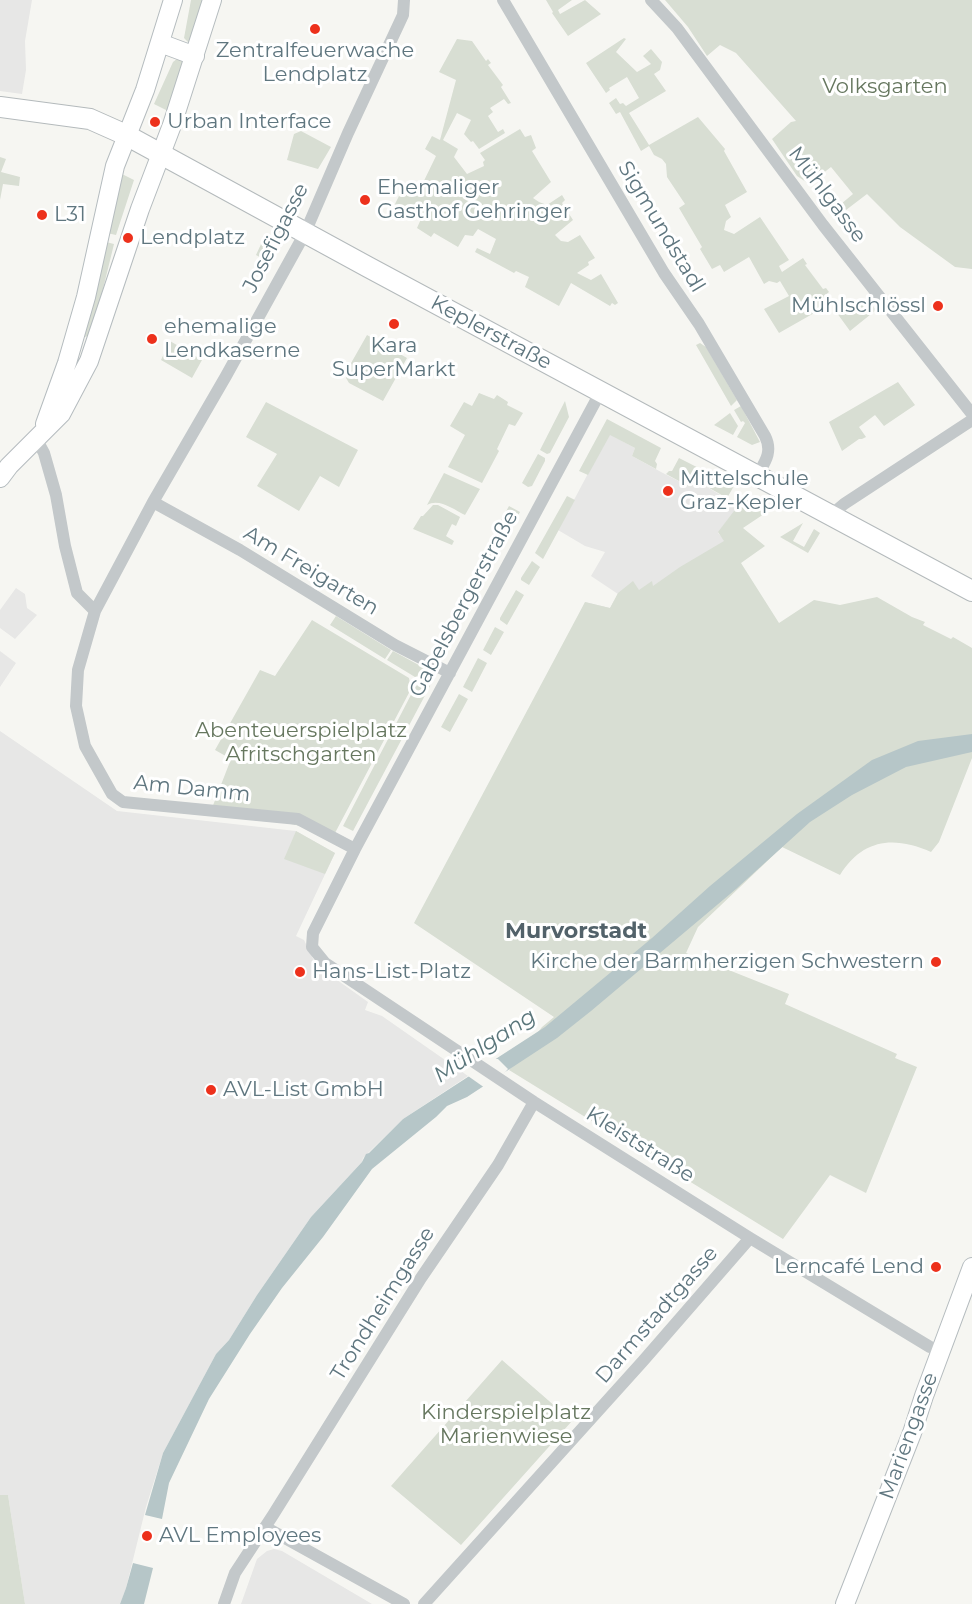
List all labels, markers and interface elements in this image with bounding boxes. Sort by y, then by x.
marker: Zentralfeuerwache Lendplatz [308,22,322,36]
place label: Zentralfeuerwache Lendplatz [216,38,414,88]
park label: Volksgarten [822,74,948,100]
place label: Urban Interface [167,109,332,135]
marker: Urban Interface [148,115,162,129]
street label: Mühlgasse [783,142,871,248]
street label: Sigmundstadl [612,157,710,297]
place label: Ehemaliger Gasthof Gehringer [377,175,571,225]
street label: Josefigasse [238,179,314,297]
marker: Ehemaliger Gasthof Gehringer [358,193,372,207]
place label: L31 [54,202,86,228]
marker: L31 [35,208,49,222]
place label: Lendplatz [140,225,245,251]
marker: Lendplatz [121,231,135,245]
street label: Keplerstraße [426,291,556,375]
place label: Mühlschlössl [791,293,926,319]
marker: Mühlschlössl [931,299,945,313]
place label: ehemalige Lendkaserne [164,314,300,364]
marker: Kara SuperMarkt [387,317,401,331]
marker: ehemalige Lendkaserne [145,332,159,346]
place label: Kara SuperMarkt [332,333,456,383]
place label: Mittelschule Graz-Kepler [680,466,809,516]
marker: Mittelschule Graz-Kepler [661,484,675,498]
street label: Gabelsbergerstraße [404,507,524,701]
street label: Am Freigarten [239,521,383,621]
park label: Abenteuerspielplatz Afritschgarten [195,718,407,768]
street label: Am Damm [132,770,252,808]
district label: Murvorstadt [505,919,647,945]
place label: Kirche der Barmherzigen Schwestern [530,949,924,975]
marker: Kirche der Barmherzigen Schwestern [929,955,943,969]
place label: Hans-List-Platz [312,959,471,985]
marker: Hans-List-Platz [293,965,307,979]
water label: Mühlgang [429,1003,541,1089]
place label: AVL-List GmbH [223,1077,384,1103]
marker: AVL-List GmbH [204,1083,218,1097]
street label: Kleiststraße [581,1102,699,1188]
street label: Trondheimgasse [326,1223,440,1385]
street label: Darmstadtgasse [591,1241,723,1389]
place label: Lerncafé Lend [774,1254,924,1280]
marker: Lerncafé Lend [929,1260,943,1274]
street label: Mariengasse [874,1369,944,1503]
park label: Kinderspielplatz Marienwiese [421,1400,591,1450]
place label: AVL Employees [159,1523,321,1549]
marker: AVL Employees [140,1529,154,1543]

